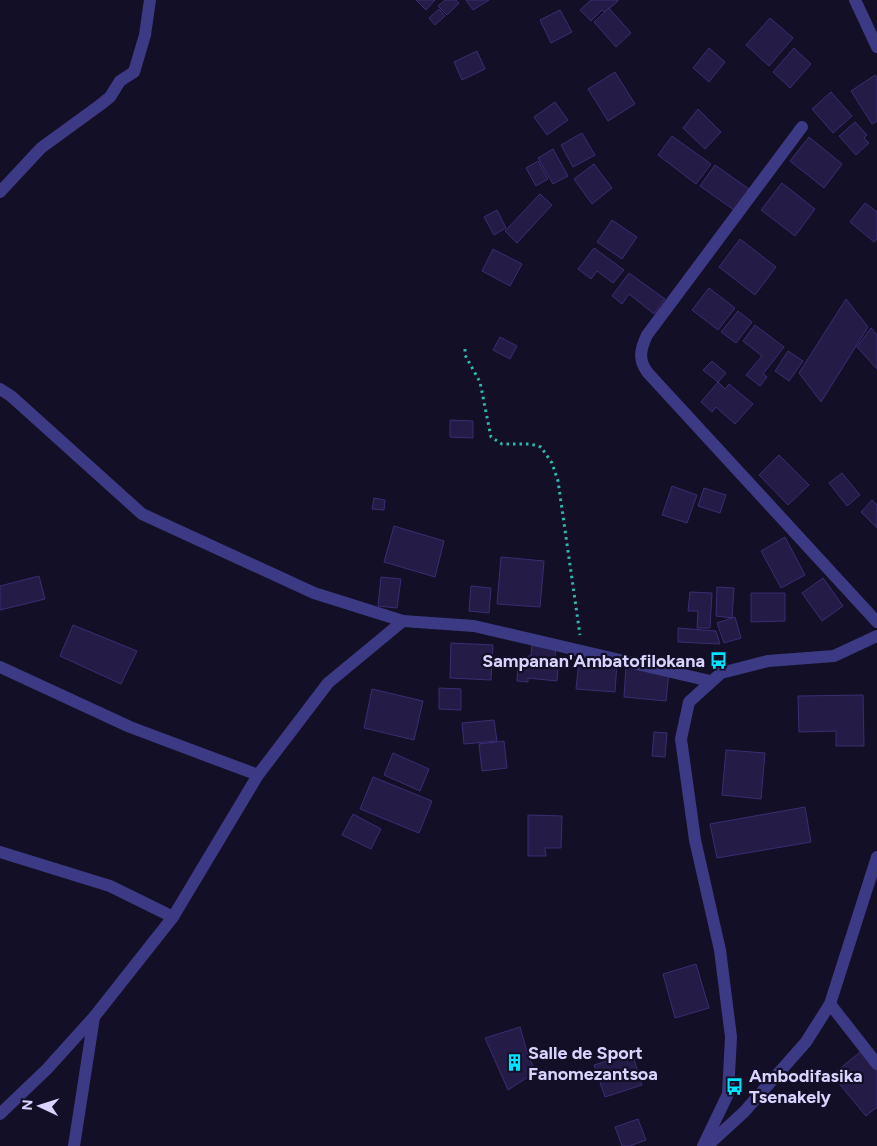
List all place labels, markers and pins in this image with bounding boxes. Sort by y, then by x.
place label: Sampanan'Ambatofilokana [482,650,705,672]
bus stop icon: Sampanan'Ambatofilokana [709,651,729,671]
place label: Salle de Sport Fanomezantsoa [528,1042,658,1085]
building icon: Salle de Sport Fanomezantsoa [504,1053,524,1073]
place label: Ambodifasika Tsenakely [749,1065,863,1108]
bus stop icon: Ambodifasika Tsenakely [725,1076,745,1096]

